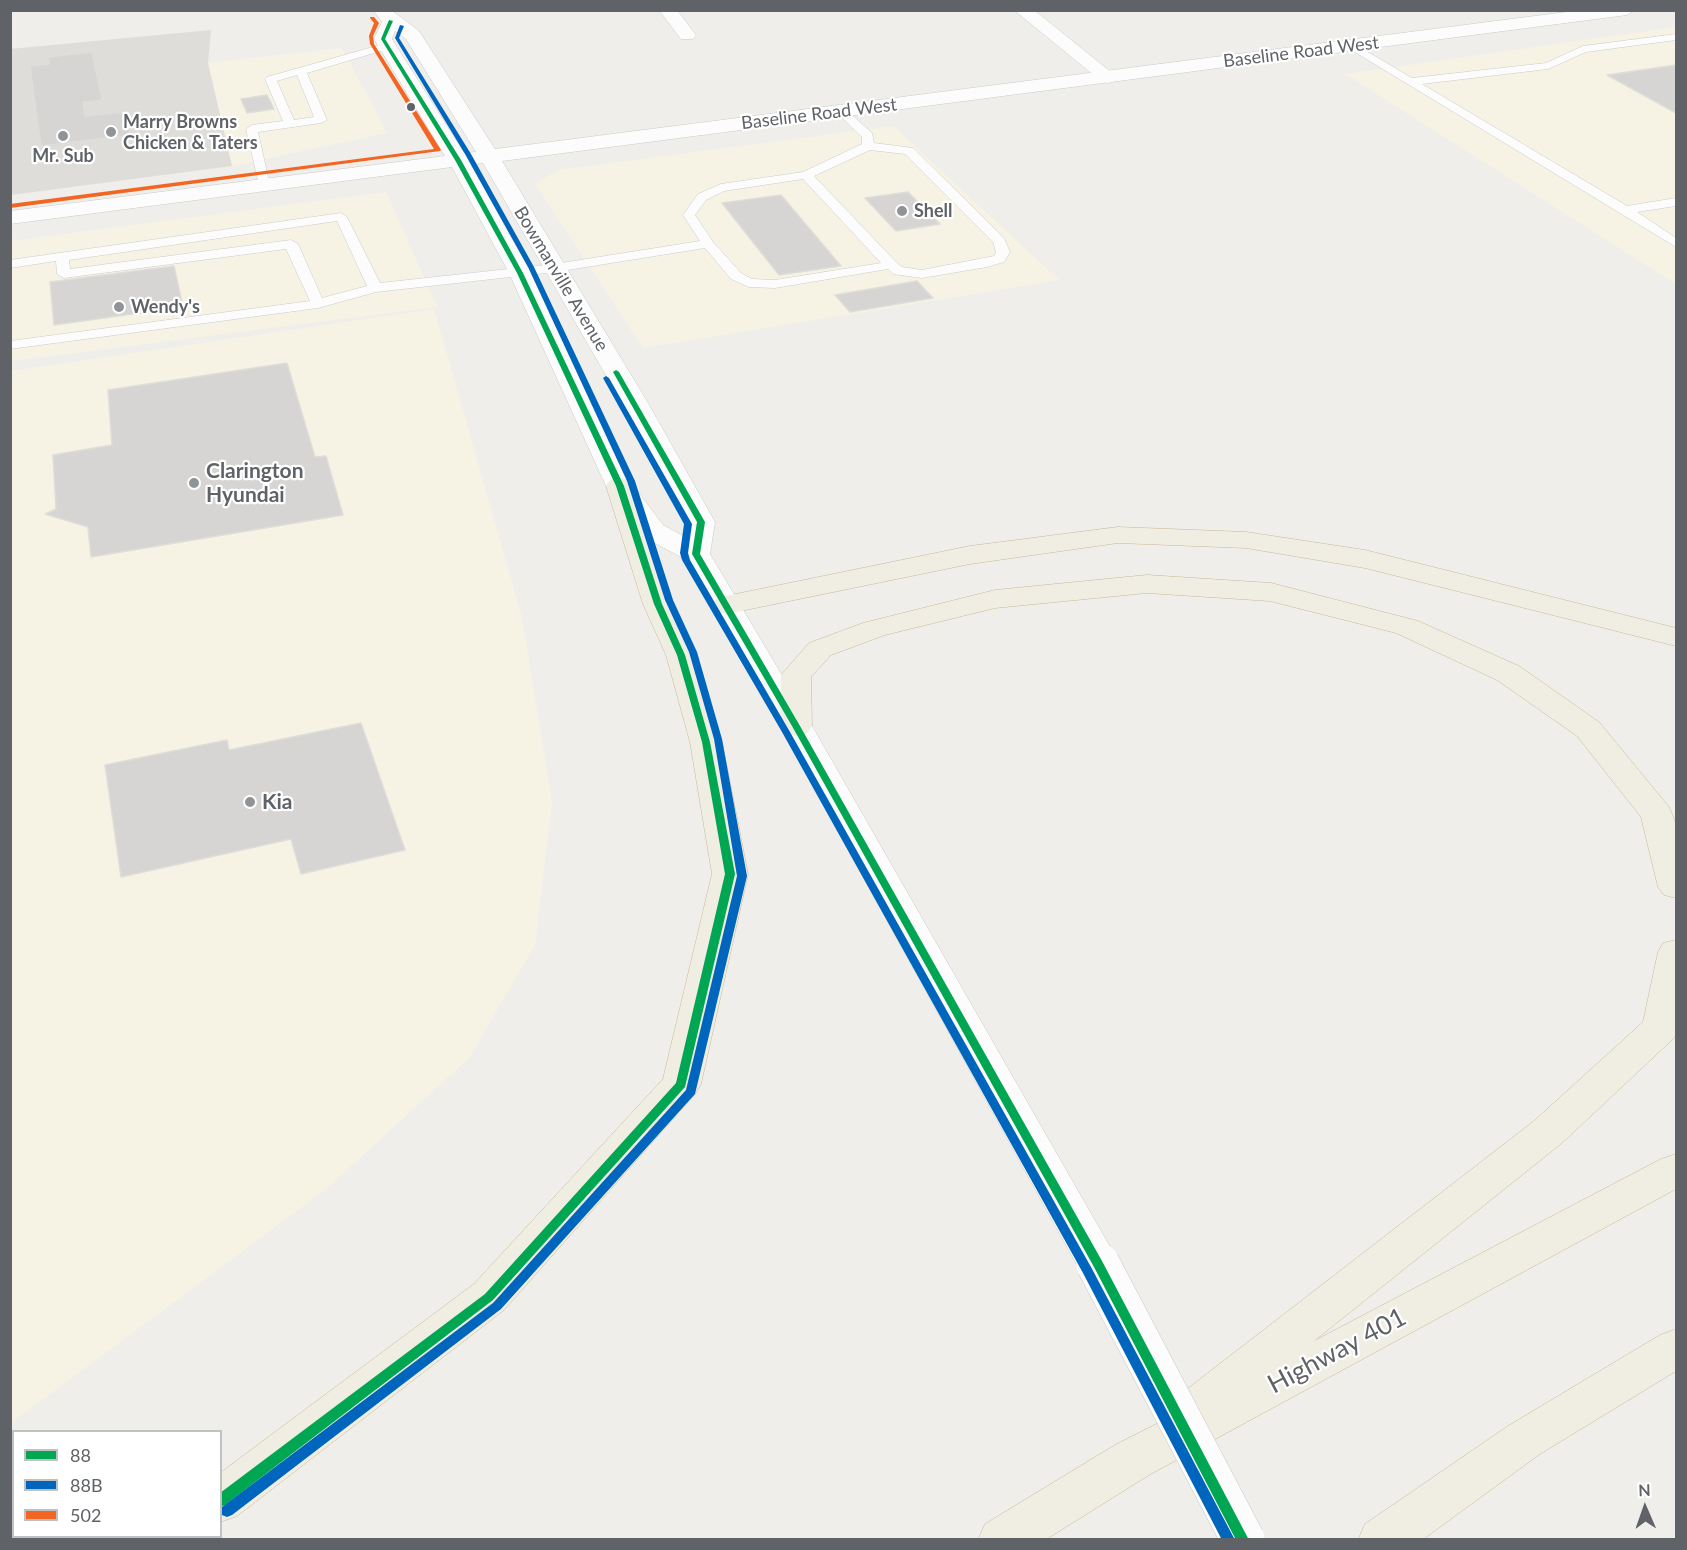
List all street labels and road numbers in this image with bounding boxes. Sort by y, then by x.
street label: Baseline Road West [1222,32,1380,72]
street label: Baseline Road West [740,94,898,134]
street label: Bowmanville Avenue [509,203,613,355]
street label: Highway 401 [1263,1302,1411,1400]

